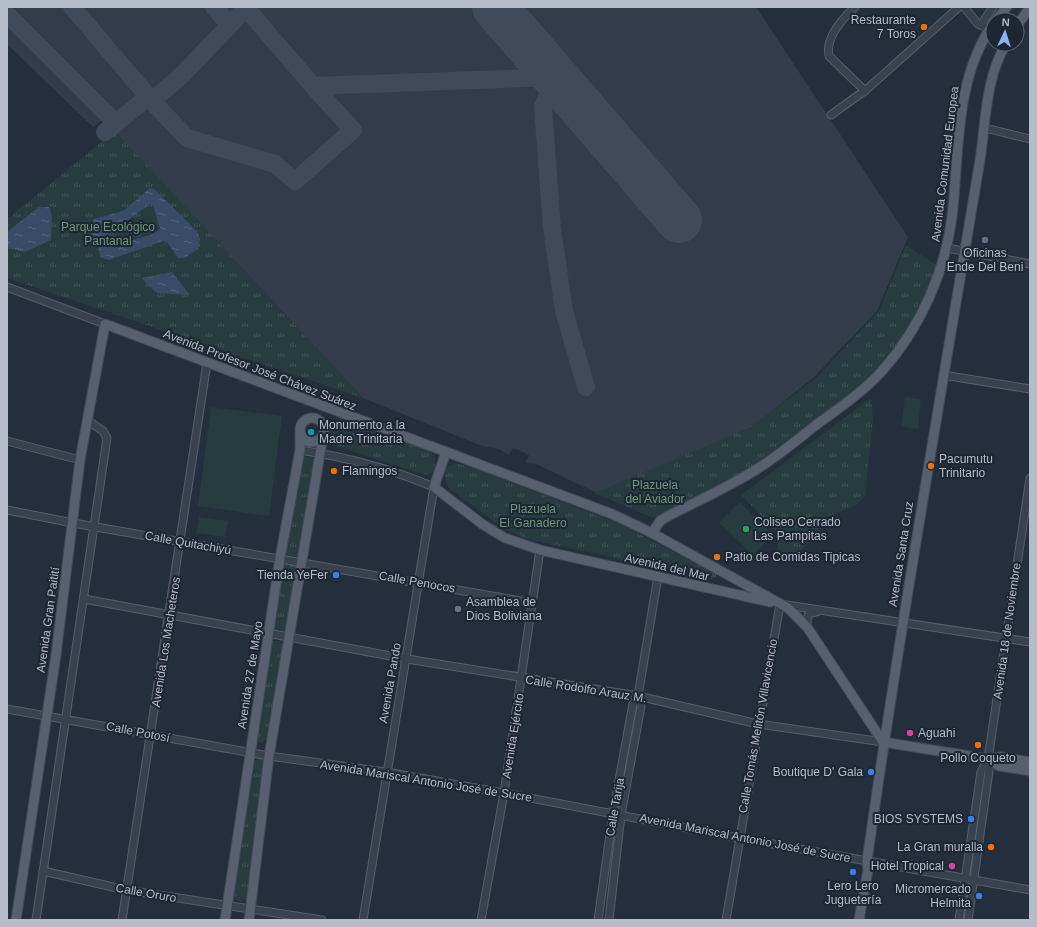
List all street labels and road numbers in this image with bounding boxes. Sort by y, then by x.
street label: Avenida Comunidad Europea [929,85,962,243]
street label: Avenida Profesor José Chávez Suárez [161,327,359,413]
street label: Avenida Santa Cruz [886,500,916,608]
street label: Calle Quitachiyú [144,529,232,557]
street label: Avenida del Mar [623,550,711,584]
street label: Avenida 18 de Noviembre [990,561,1024,700]
street label: Avenida Gran Paitití [34,566,62,674]
street label: Calle Penocos [378,568,456,596]
street label: Avenida Los Macheteros [149,576,183,708]
street label: Avenida 27 de Mayo [235,620,266,730]
street label: Calle Tomás Melitón Villavicencio [736,637,780,814]
street label: Avenida Pando [376,641,404,724]
street label: Calle Rodolfo Arauz M. [524,672,648,706]
street label: Avenida Ejército [499,692,527,780]
street label: Calle Potosí [105,719,172,745]
street label: Avenida Mariscal Antonio José de Sucre [319,757,533,805]
street label: Calle Tarija [603,776,627,837]
street label: Avenida Mariscal Antonio José de Sucre [638,811,852,865]
street label: Calle Oruro [115,881,178,905]

